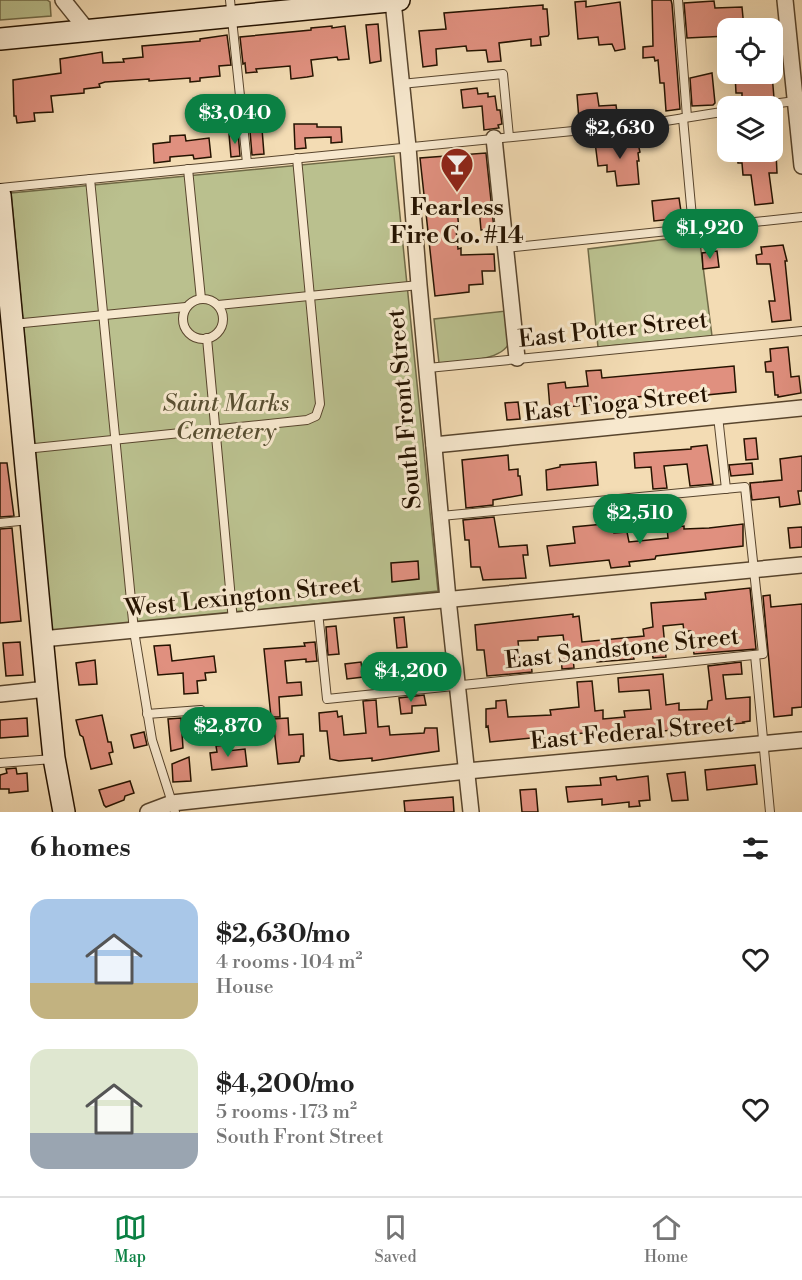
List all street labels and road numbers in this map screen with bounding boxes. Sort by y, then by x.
street label: East Potter Street [517,305,710,355]
street label: South Front Street [381,307,429,510]
street label: East Tioga Street [522,379,710,429]
street label: West Lexington Street [122,570,363,624]
street label: East Sandstone Street [503,622,741,676]
street label: East Federal Street [529,709,736,757]

